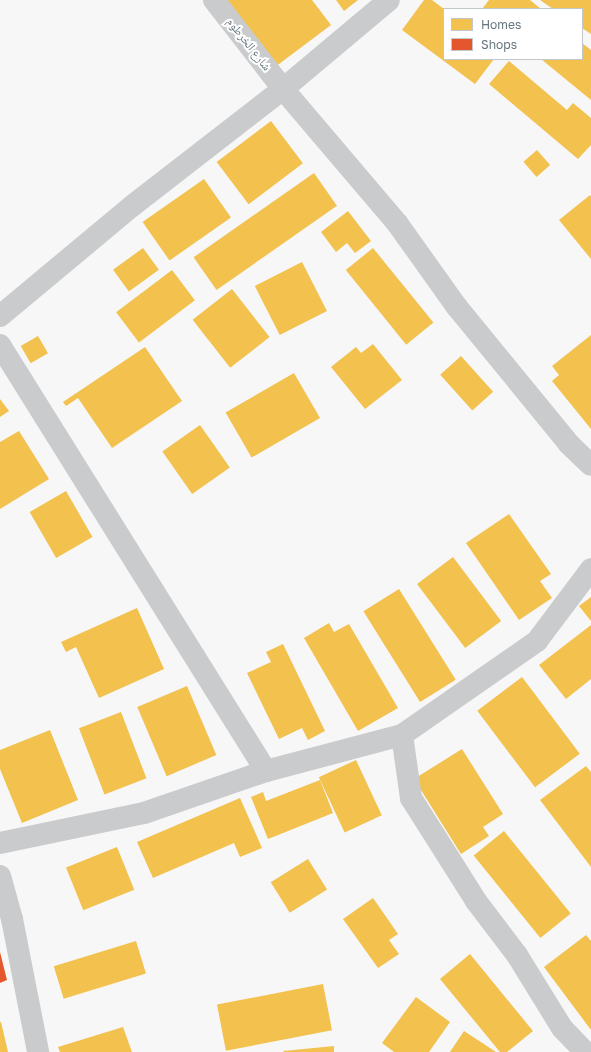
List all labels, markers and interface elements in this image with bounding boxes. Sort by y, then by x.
legend [443,8,583,60]
street label: شارع الخرطوم [224,15,274,73]
text: Homes [481,17,521,32]
text: Shops [481,37,517,52]

